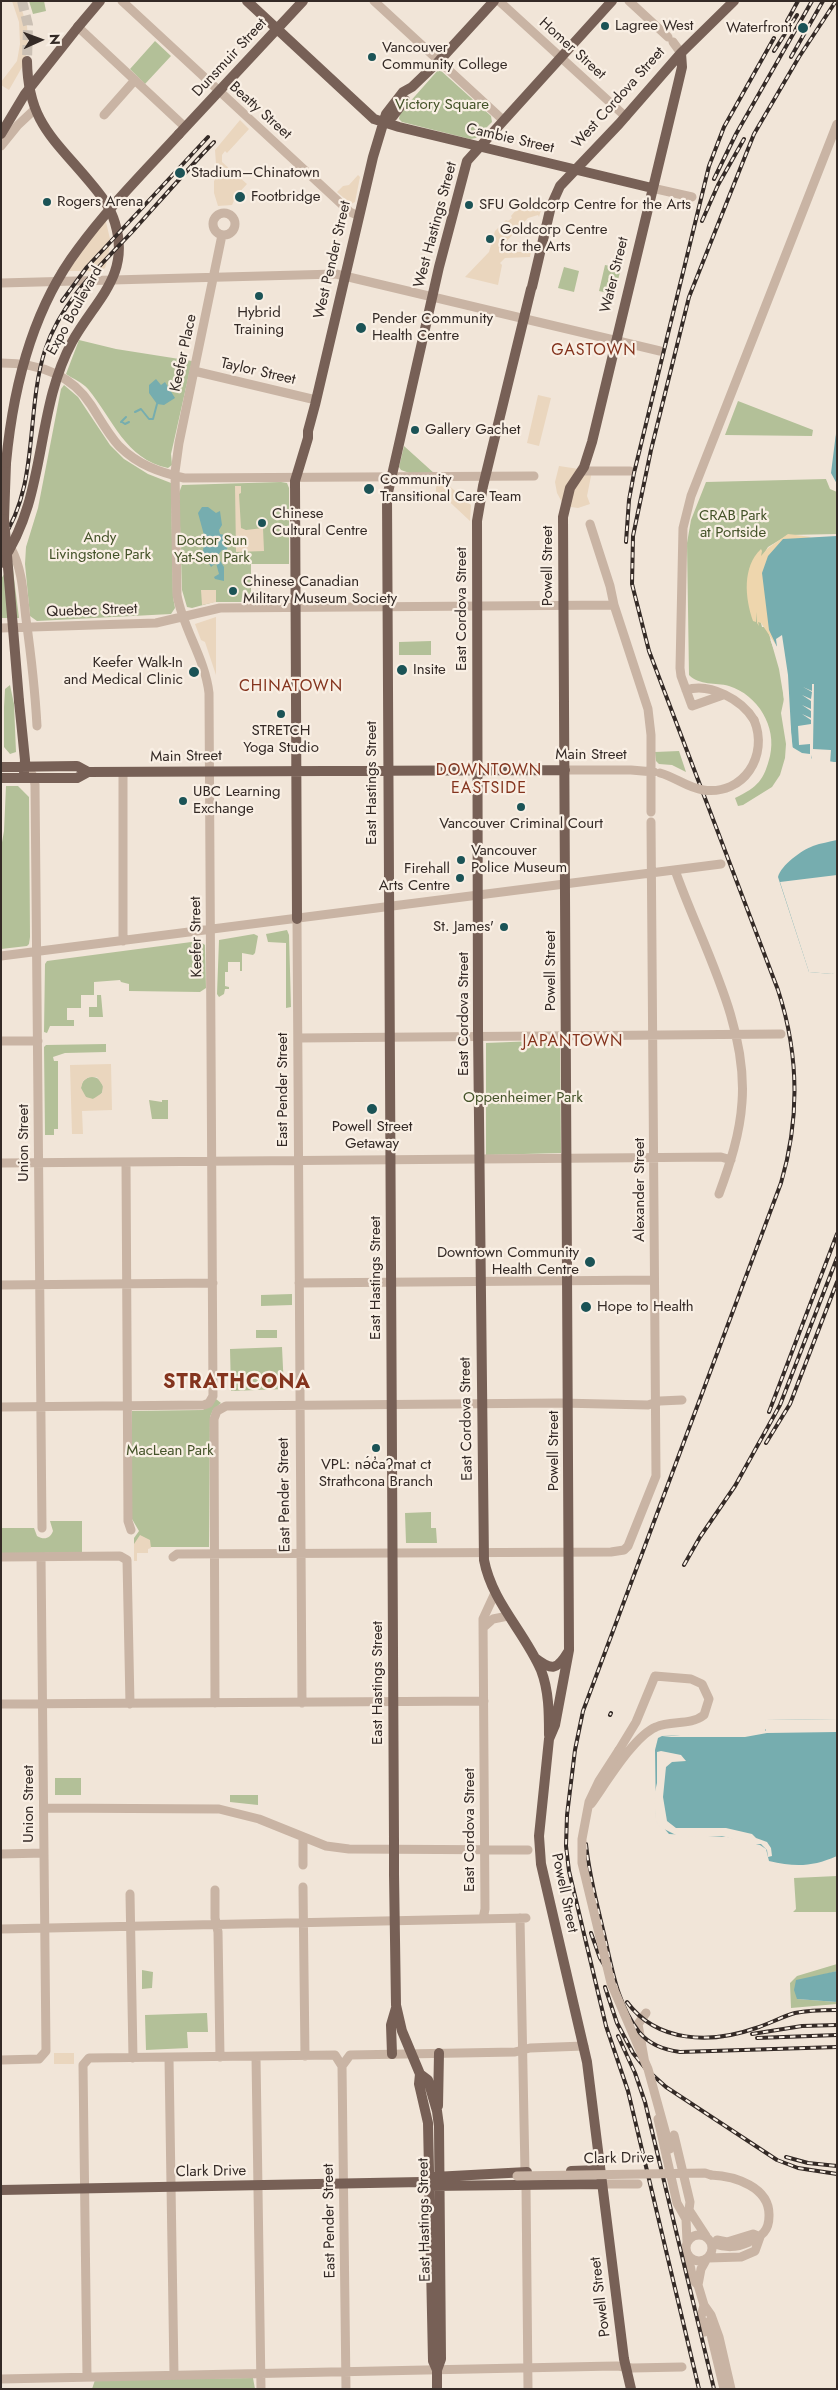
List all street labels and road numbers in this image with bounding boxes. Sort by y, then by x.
street label: Homer Street [535,14,609,84]
street label: Dunsmuir Street [189,15,271,101]
street label: West Cordova Street [569,44,669,152]
street label: Beatty Street [225,78,295,144]
street label: Cambie Street [464,120,556,158]
street label: West Hastings Street [411,160,461,290]
street label: West Pender Street [311,199,355,321]
street label: Water Street [597,235,633,315]
street label: Expo Boulevard [43,263,107,359]
street label: Keefer Place [167,313,201,393]
street label: Taylor Street [219,355,297,389]
street label: Powell Street [539,526,557,606]
street label: East Cordova Street [453,547,471,671]
street label: Quebec Street [46,600,138,622]
street label: East Hastings Street [363,721,381,845]
street label: Main Street [555,746,627,764]
street label: Main Street [150,747,222,767]
street label: Keefer Street [187,896,207,978]
street label: Powell Street [542,931,560,1011]
street label: East Cordova Street [455,952,473,1076]
street label: East Pender Street [274,1033,292,1147]
street label: Union Street [15,1104,33,1182]
street label: Alexander Street [631,1138,649,1242]
street label: East Hastings Street [367,1216,385,1340]
street label: East Cordova Street [457,1357,477,1481]
street label: Powell Street [545,1411,563,1491]
street label: East Pender Street [275,1438,295,1552]
street label: East Hastings Street [369,1621,387,1745]
street label: Union Street [20,1765,38,1843]
street label: East Cordova Street [461,1768,479,1892]
street label: Powell Street [547,1852,581,1934]
street label: Clark Drive [584,2149,654,2169]
street label: East Hastings Street [415,2158,435,2282]
street label: Clark Drive [176,2162,246,2182]
street label: East Pender Street [320,2164,340,2278]
street label: Powell Street [587,2256,615,2338]

